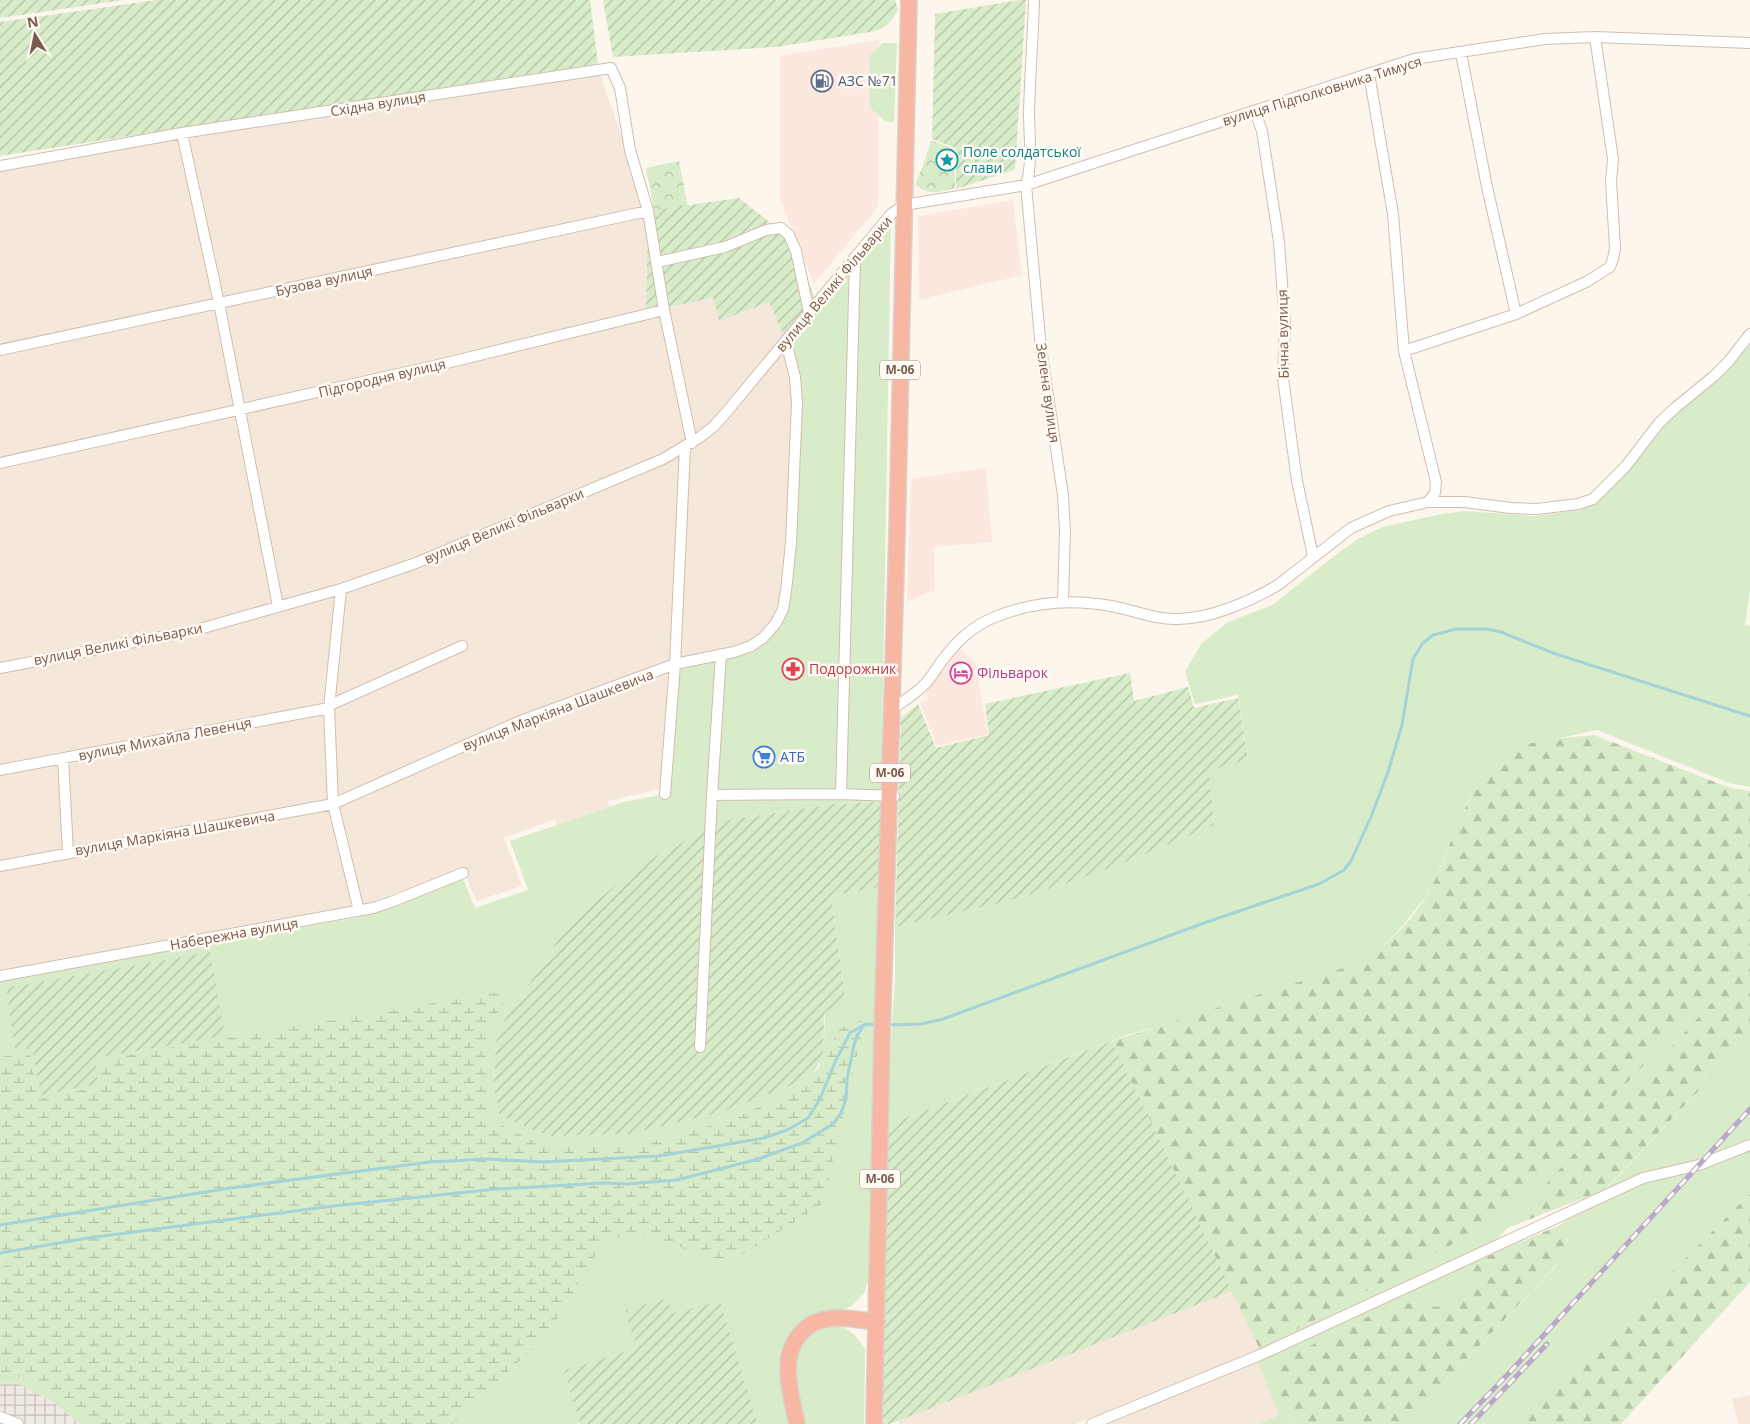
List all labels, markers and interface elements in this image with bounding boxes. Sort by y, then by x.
north arrow [10,10,60,60]
text: N [25,11,40,32]
street label: вулиця Підполковника Тимуся [1220,51,1424,130]
fuel station icon: АЗС №71 [810,69,834,93]
place label: АЗС №71 [838,71,898,90]
street label: Східна вулиця [329,87,427,120]
place label: Поле солдатської слави [963,142,1081,177]
place icon: Поле солдатської слави [935,148,959,172]
street label: вулиця Великі Фільварки [771,212,896,356]
street label: Бузова вулиця [274,261,374,300]
street label: Бічна вулиця [1272,289,1293,379]
street label: Зелена вулиця [1032,342,1065,444]
street label: Підгородня вулиця [316,354,447,401]
road number: М-06 [880,360,920,380]
street label: вулиця Великі Фільварки [421,483,587,568]
street label: вулиця Великі Фільварки [32,618,204,669]
pharmacy icon: Подорожник [781,657,805,681]
place label: Подорожник [809,659,897,678]
hotel icon: Фільварок [949,661,973,685]
place label: Фільварок [977,663,1049,682]
street label: вулиця Маркіяна Шашкевича [460,664,656,755]
street label: вулиця Михайла Левенця [77,712,253,765]
supermarket icon: АТБ [752,745,776,769]
place label: АТБ [780,747,805,766]
road number: М-06 [870,764,910,782]
street label: вулиця Маркіяна Шашкевича [73,806,276,859]
street label: Набережна вулиця [168,913,299,954]
road number: М-06 [860,1170,900,1188]

